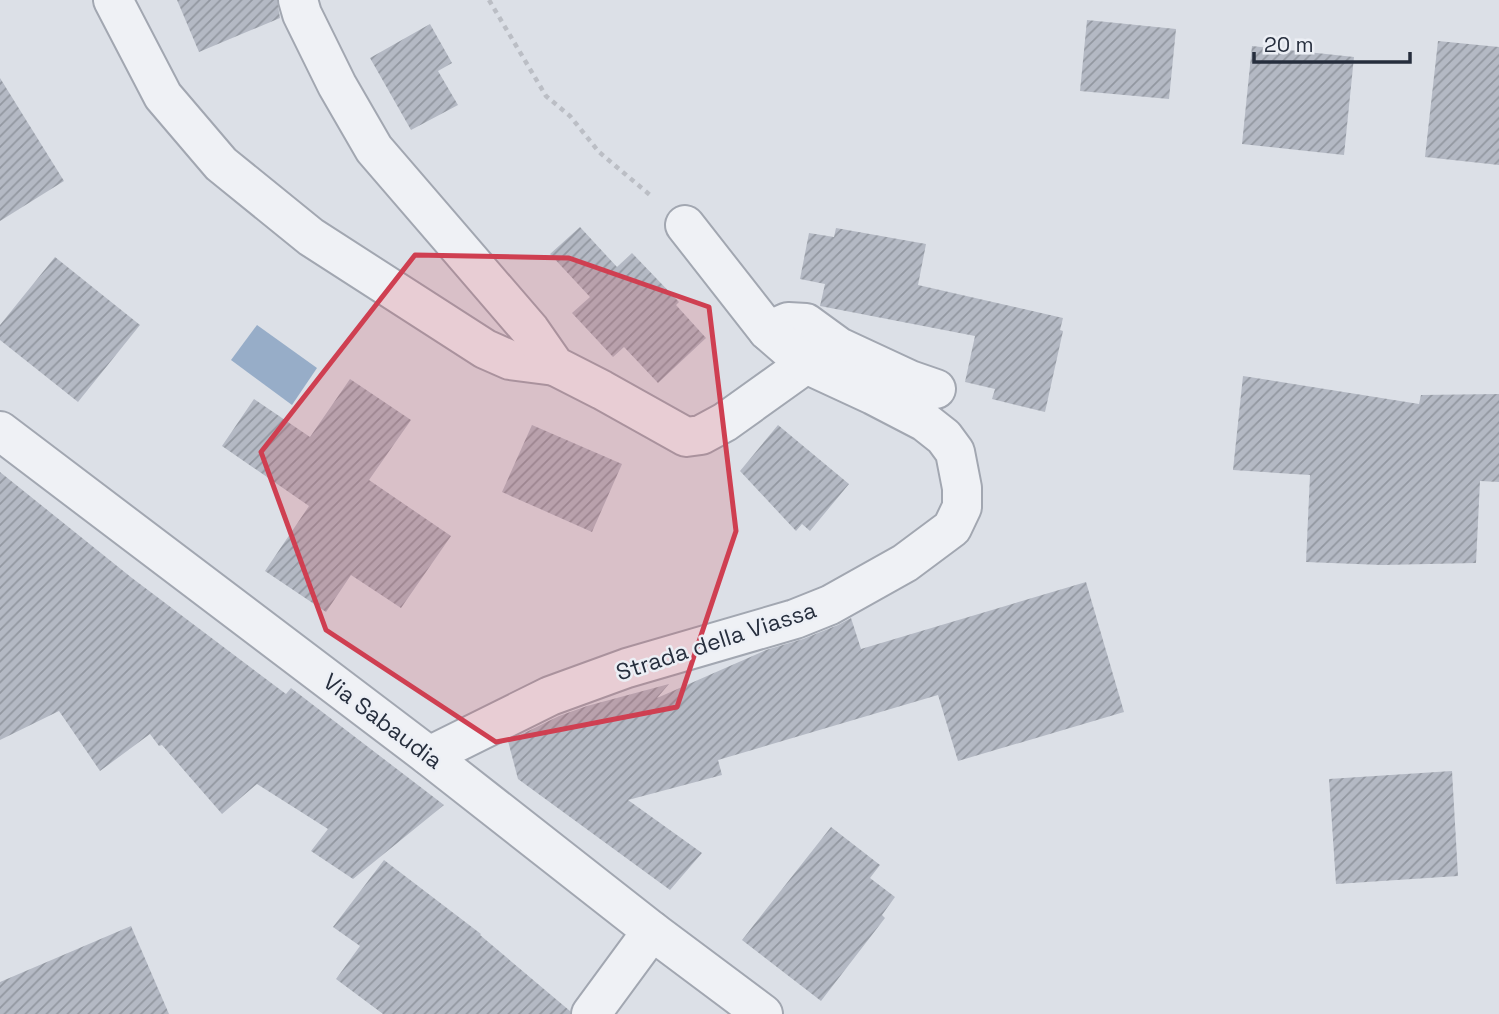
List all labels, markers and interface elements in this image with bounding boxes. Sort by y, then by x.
scale bar [1254,21,1410,65]
text: 20 m [1264,31,1314,58]
street label: Strada della Viassa [612,594,820,688]
street label: Via Sabaudia [317,666,449,776]

